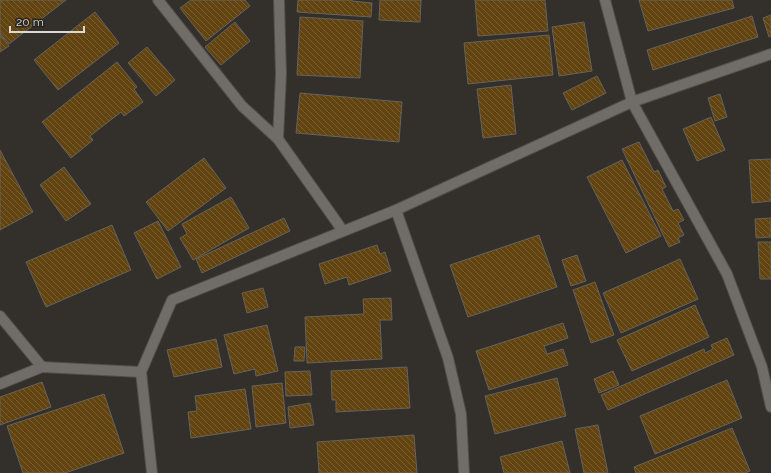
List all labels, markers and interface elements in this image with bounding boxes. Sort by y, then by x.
scale bar [10,8,84,34]
text: 20 m [16,15,44,29]

